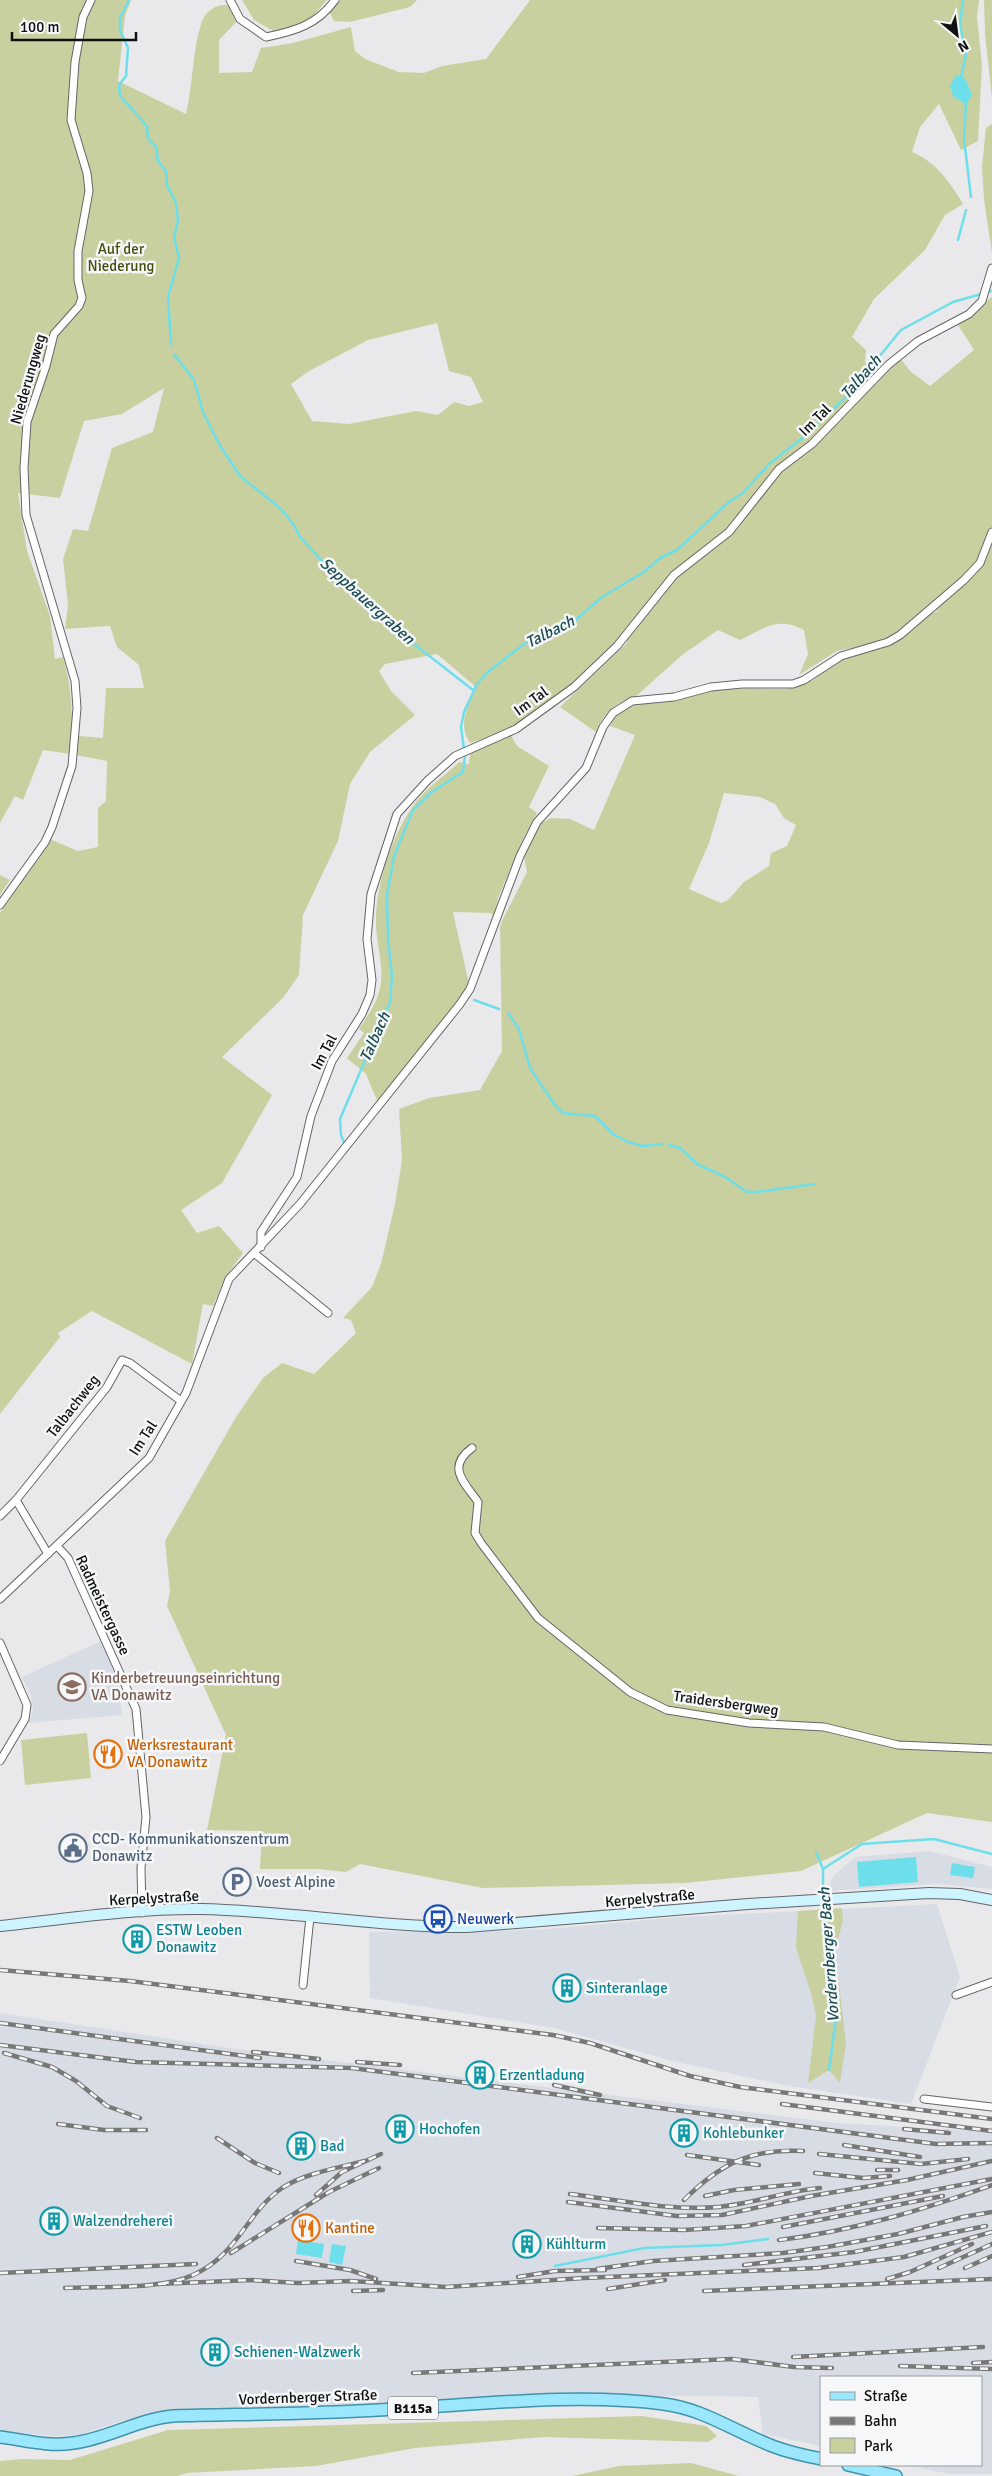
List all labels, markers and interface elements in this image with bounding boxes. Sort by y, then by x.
scale bar [12,10,136,42]
north arrow [932,10,982,60]
text: 100 m [20,18,60,36]
text: N [955,36,971,56]
park label: Auf der Niederung [87,240,155,275]
street label: Niederungweg [7,332,50,426]
water label: Talbach [836,350,887,403]
street label: Im Tal [795,400,835,440]
water label: Seppbauergraben [316,553,419,650]
water label: Talbach [522,611,579,653]
street label: Im Tal [510,683,552,719]
water label: Talbach [355,1008,395,1065]
street label: Im Tal [307,1031,341,1073]
street label: Talbachweg [43,1371,103,1441]
street label: Im Tal [125,1417,161,1459]
street label: Radmeistergasse [72,1552,134,1658]
place label: Kinderbetreuungseinrichtung VA Donawitz [91,1669,280,1704]
school or university icon: Kinderbetreuungseinrichtung VA Donawitz [57,1672,87,1702]
street label: Traidersbergweg [672,1687,780,1719]
place label: Werksrestaurant VA Donawitz [127,1736,233,1771]
restaurant icon: Werksrestaurant VA Donawitz [93,1739,123,1769]
place label: CCD- Kommunikationszentrum Donawitz [92,1830,289,1865]
public building icon: CCD- Kommunikationszentrum Donawitz [58,1833,88,1863]
parking icon: Voest Alpine [222,1867,252,1897]
place label: Voest Alpine [256,1873,335,1891]
street label: Kerpelystraße [604,1885,696,1911]
water label: Vordernberger Bach [814,1885,844,2023]
street label: Kerpelystraße [109,1887,199,1909]
bus stop icon: Neuwerk [423,1904,453,1934]
place label: Neuwerk [457,1910,515,1928]
place label: ESTW Leoben Donawitz [156,1921,242,1956]
building icon: ESTW Leoben Donawitz [122,1924,152,1954]
building icon: Sinteranlage [552,1973,582,2003]
place label: Sinteranlage [586,1979,668,1997]
building icon: Erzentladung [465,2060,495,2090]
place label: Erzentladung [499,2066,585,2084]
building icon: Hochofen [385,2114,415,2144]
building icon: Kohlebunker [669,2118,699,2148]
place label: Hochofen [419,2120,480,2138]
place label: Kohlebunker [703,2124,784,2142]
building icon: Bad [286,2131,316,2161]
place label: Bad [320,2137,345,2155]
building icon: Walzendreherei [39,2206,69,2236]
place label: Walzendreherei [73,2212,173,2230]
restaurant icon: Kantine [291,2213,321,2243]
place label: Kantine [325,2219,375,2237]
building icon: Kühlturm [512,2229,542,2259]
place label: Kühlturm [546,2235,606,2253]
building icon: Schienen-Walzwerk [200,2337,230,2367]
place label: Schienen-Walzwerk [234,2343,361,2361]
legend [820,2376,982,2466]
street label: Vordernberger Straße [238,2386,378,2408]
text: Straße [864,2387,908,2405]
road number: B115a [388,2396,438,2420]
text: Bahn [864,2412,897,2430]
text: Park [864,2437,893,2455]

